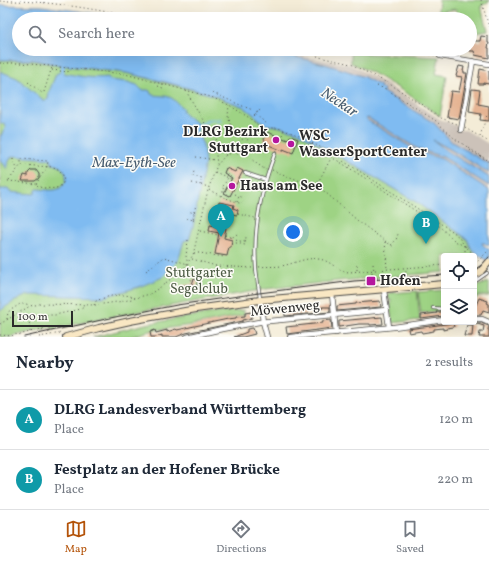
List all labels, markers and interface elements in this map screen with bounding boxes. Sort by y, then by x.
search box [12,12,477,56]
icon: search [26,23,48,45]
text: Search here [58,24,135,45]
water label: Neckar [316,83,362,123]
place label: DLRG Bezirk Stuttgart [183,123,269,158]
place label: WSC WasserSportCenter [299,127,427,162]
marker: DLRG Bezirk Stuttgart [271,135,281,145]
marker: WSC WasserSportCenter [286,139,296,149]
water label: Max-Eyth-See [91,153,176,174]
place label: Haus am See [240,177,322,196]
marker: Haus am See [227,181,237,191]
pin: A [208,204,234,237]
pin: B [413,211,439,244]
your location [283,222,303,242]
map controls [441,253,477,325]
button: locate [441,253,477,289]
park label: Stuttgarter Segelclub [165,264,233,299]
place label: Hofen [380,272,421,291]
marker: Hofen [365,275,377,287]
button: layers [441,289,477,325]
street label: Möwenweg [249,296,321,322]
scale bar [12,309,73,328]
text: 100 m [18,310,48,325]
text: Nearby [16,352,74,375]
text: 2 results [425,354,473,372]
text: DLRG Landesverband Württemberg [54,400,306,421]
text: A [24,411,34,429]
text: 120 m [439,411,473,429]
text: Place [54,421,84,439]
text: Festplatz an der Hofener Brücke [54,460,280,481]
text: B [25,471,33,489]
text: 220 m [437,471,473,489]
text: Place [54,481,84,499]
tab: Map [65,518,87,557]
tab: Directions [216,518,267,557]
tab: Saved [396,518,424,557]

